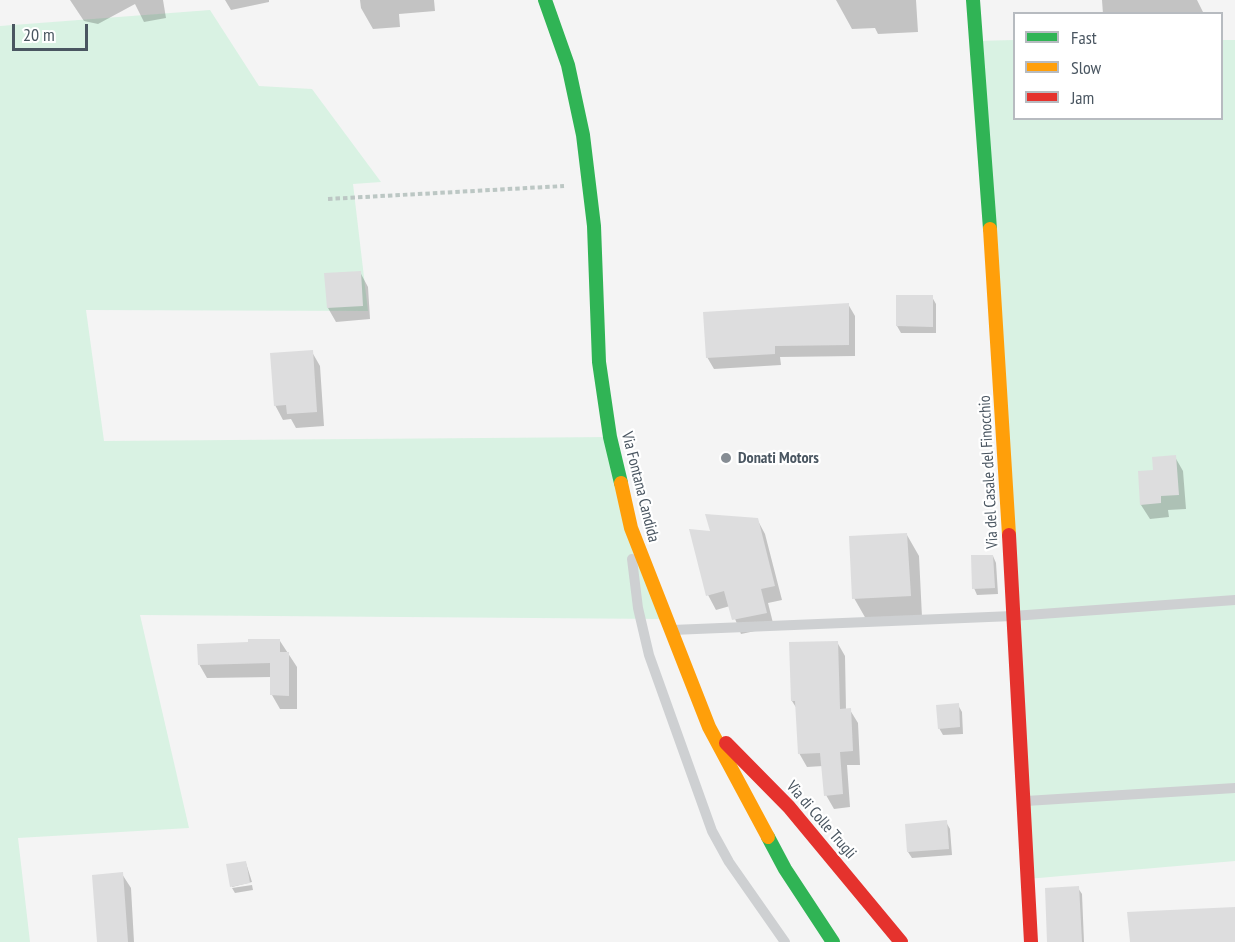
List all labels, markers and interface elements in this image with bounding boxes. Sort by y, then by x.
scale bar [15,12,92,50]
legend [1013,12,1223,120]
text: 20 m [23,23,55,46]
text: Fast [1071,26,1097,49]
text: Slow [1071,56,1101,79]
text: Jam [1071,86,1094,109]
street label: Via del Casale del Finocchio [975,395,1003,549]
street label: Via Fontana Candida [617,430,663,544]
place label: Donati Motors [738,448,819,468]
marker: Donati Motors [719,451,733,465]
street label: Via di Colle Trugli [782,777,860,863]

